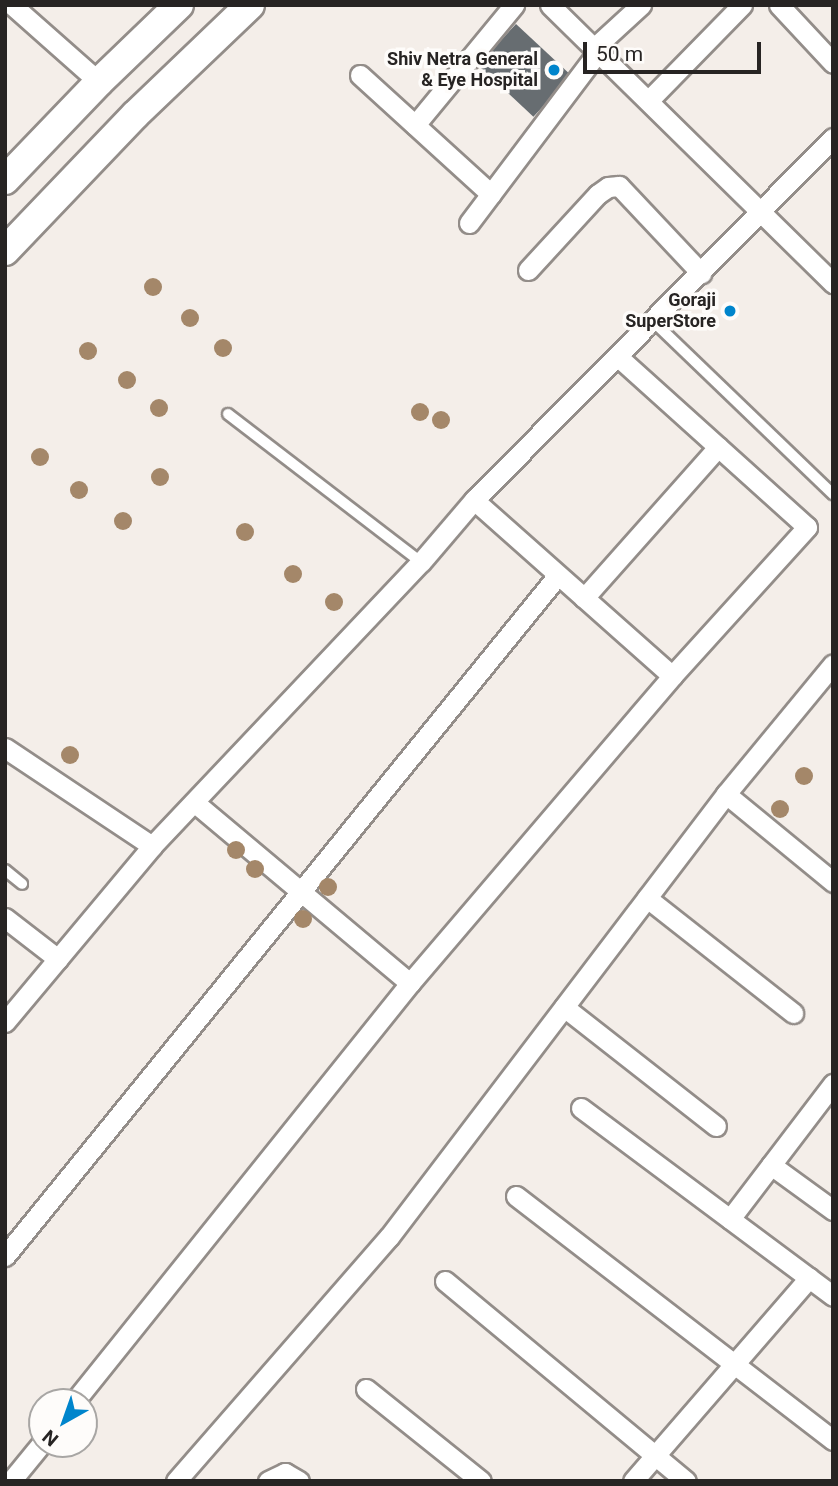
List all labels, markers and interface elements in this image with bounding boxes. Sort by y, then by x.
scale bar [586,28,764,72]
text: 50 m [596,42,643,66]
place label: Shiv Netra General & Eye Hospital [387,49,538,92]
marker: Shiv Netra General & Eye Hospital [544,60,564,80]
place label: Goraji SuperStore [625,290,716,332]
marker: Goraji SuperStore [722,303,738,319]
north arrow [28,1388,98,1458]
text: N [38,1425,63,1451]

